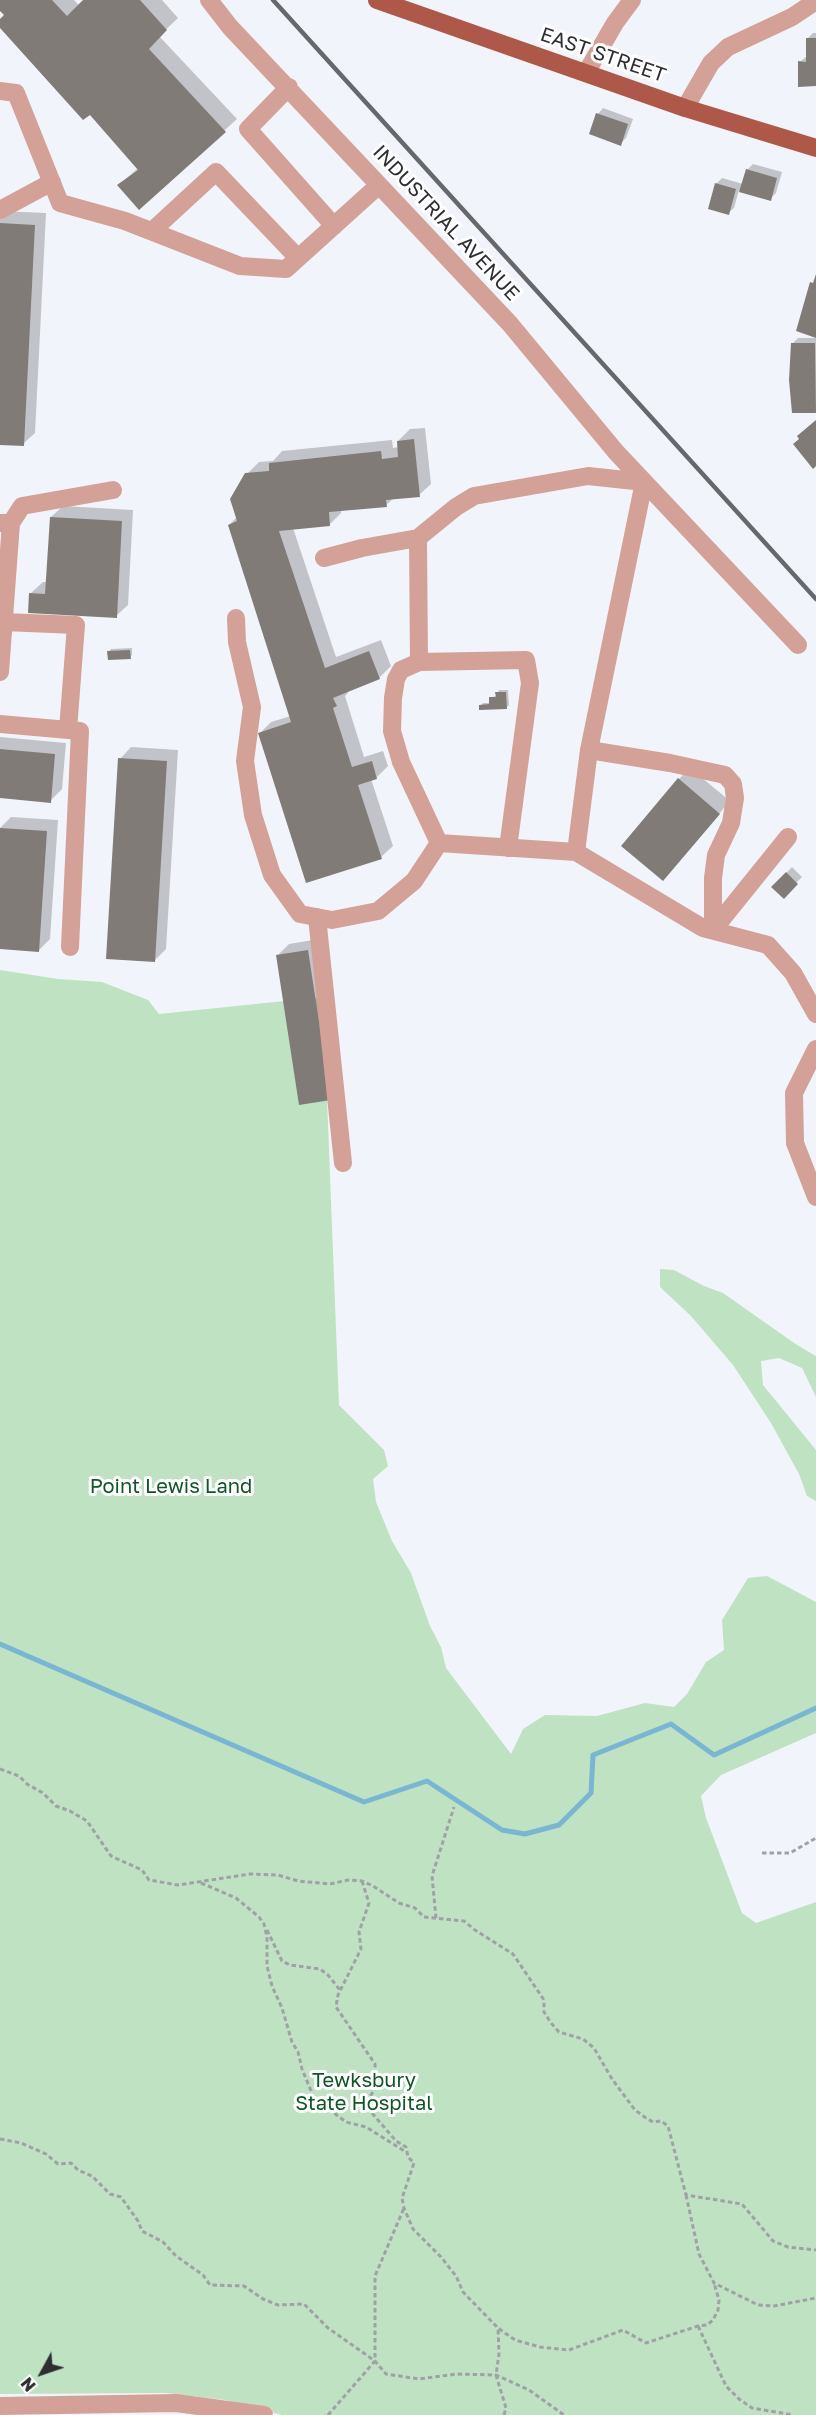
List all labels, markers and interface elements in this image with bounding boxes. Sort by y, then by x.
street label: EAST STREET [537,22,669,88]
street label: INDUSTRIAL AVENUE [368,140,524,306]
park label: Point Lewis Land [90,1475,252,1499]
park label: Tewksbury State Hospital [295,2069,433,2116]
north arrow [12,2343,72,2403]
text: N [17,2373,40,2396]

